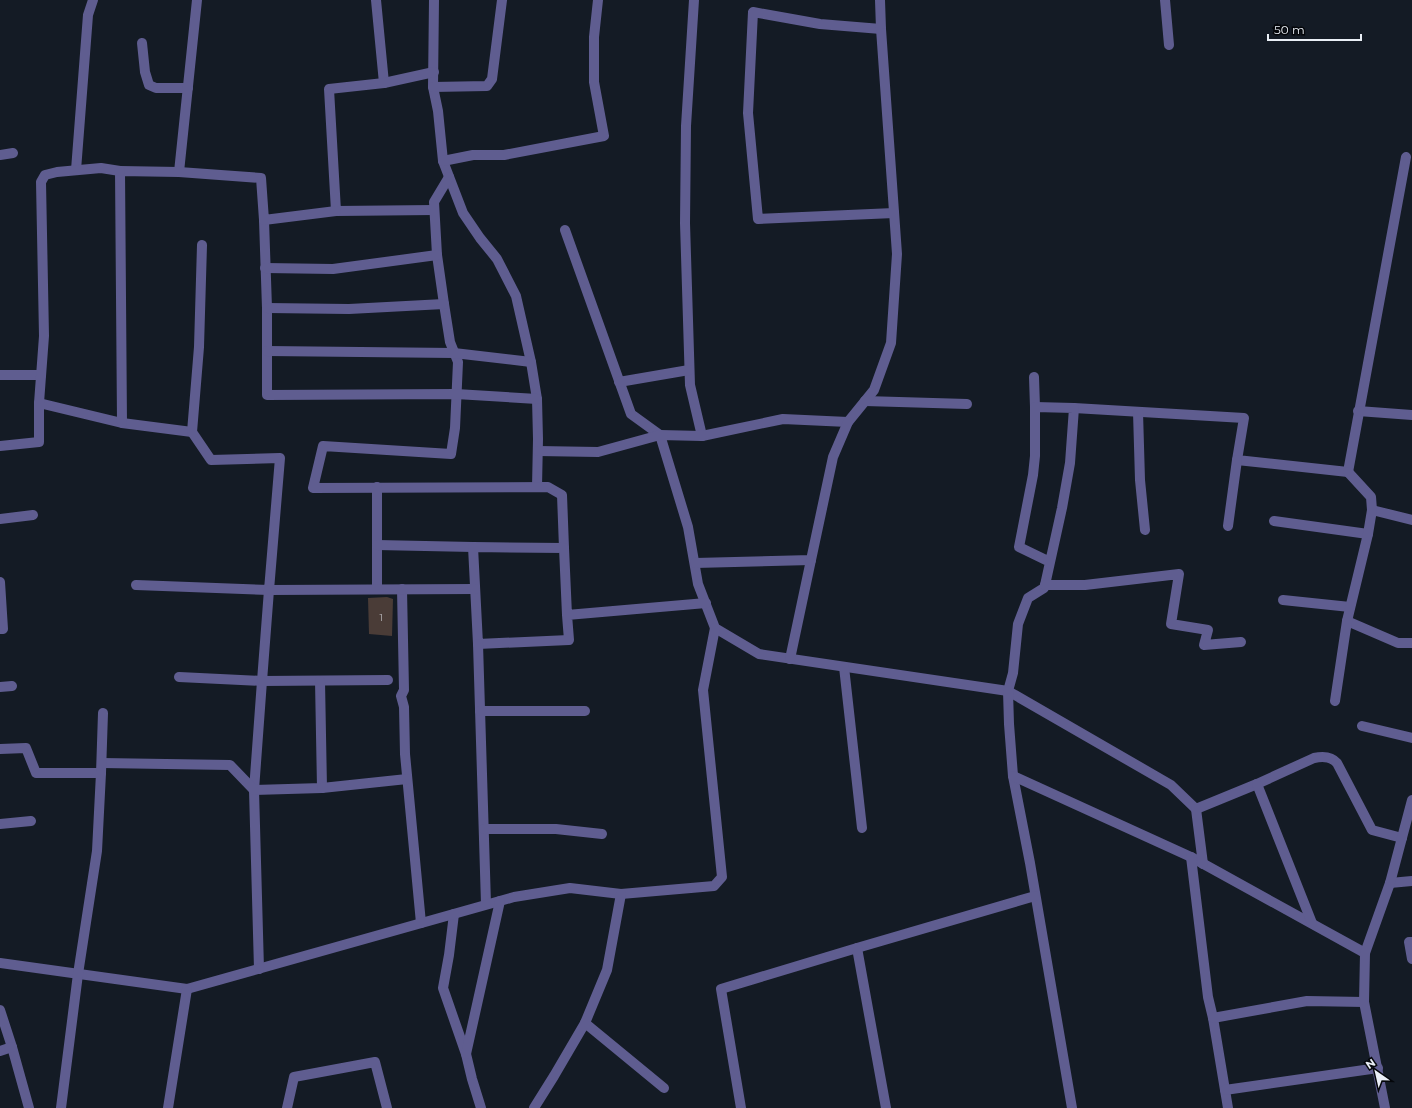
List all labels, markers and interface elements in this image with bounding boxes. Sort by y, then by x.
scale bar [1268,16,1361,42]
text: 50 m [1274,22,1305,37]
house number: 1 [379,612,383,623]
north arrow [1356,1052,1396,1092]
text: N [1363,1055,1378,1072]

